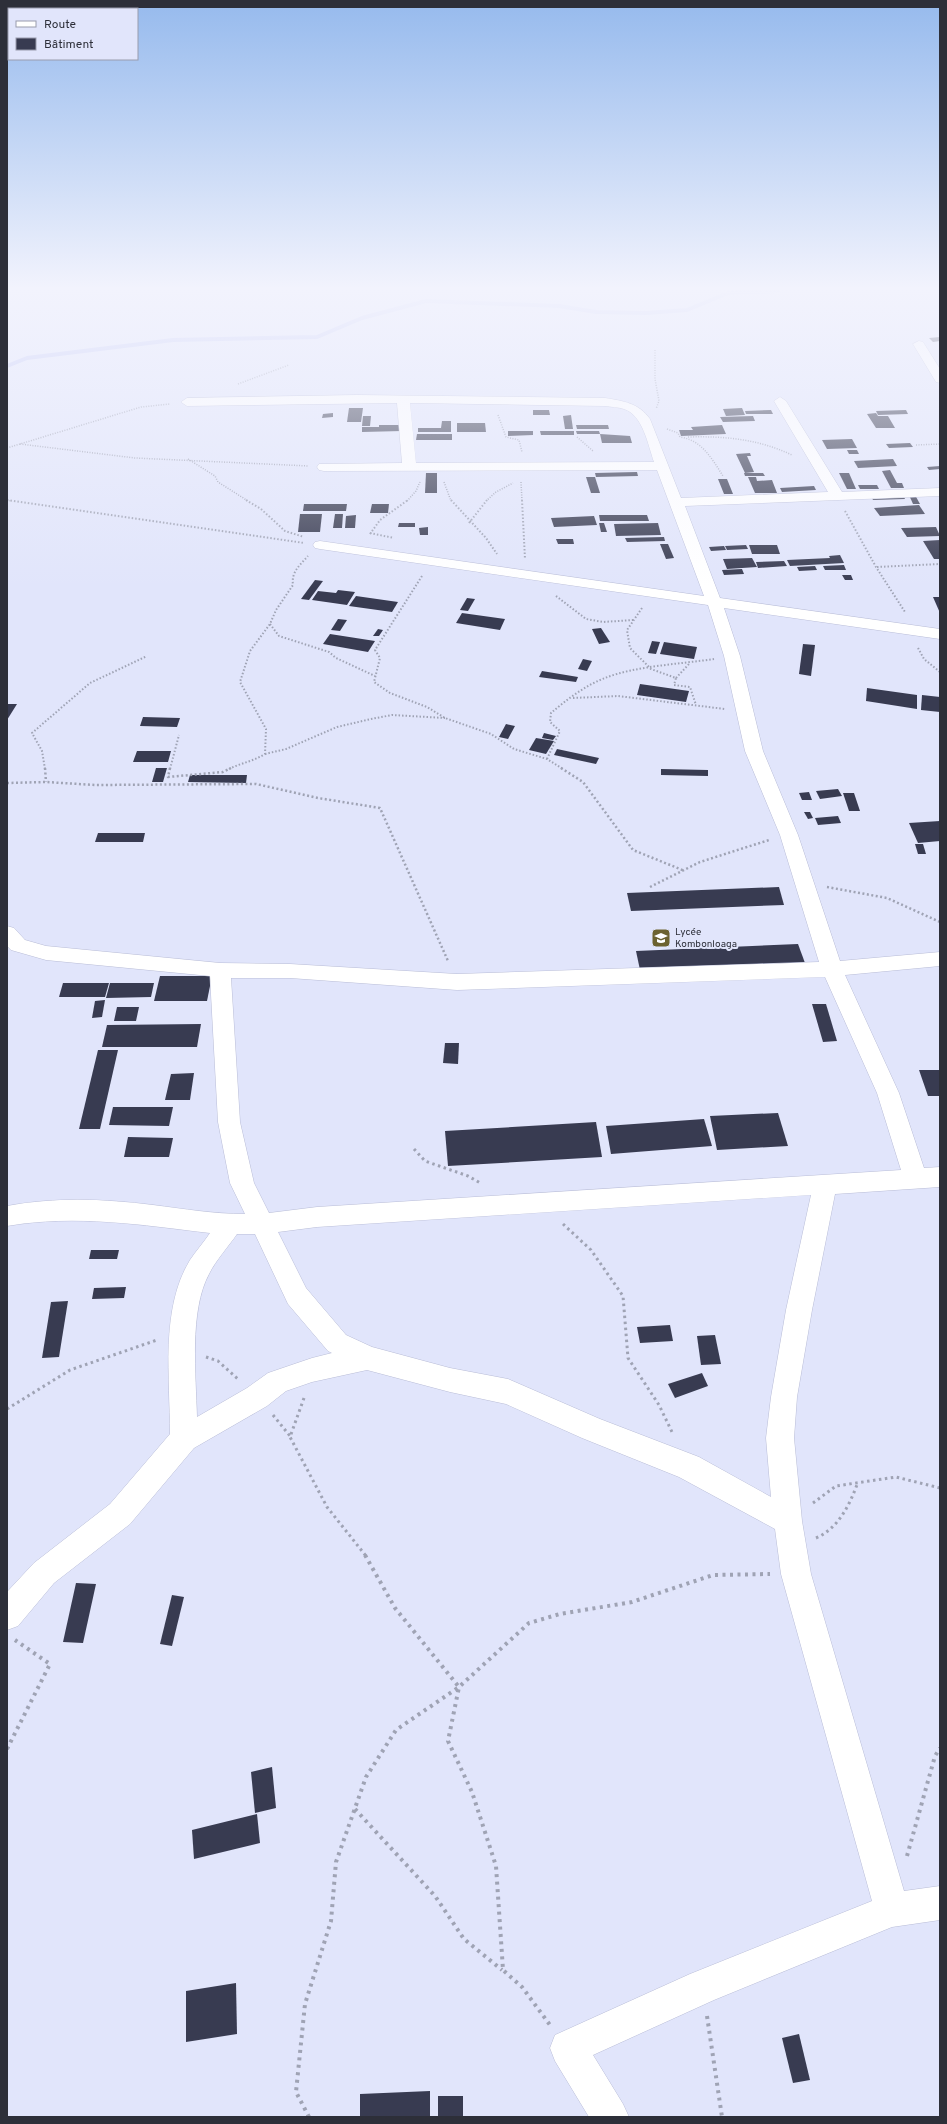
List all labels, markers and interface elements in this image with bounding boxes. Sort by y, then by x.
legend [8,8,138,60]
text: Route [44,17,76,33]
text: Bâtiment [44,37,94,53]
place label: Lycée Kombonloaga [675,926,737,951]
school or university icon: Lycée Kombonloaga [650,927,672,949]

